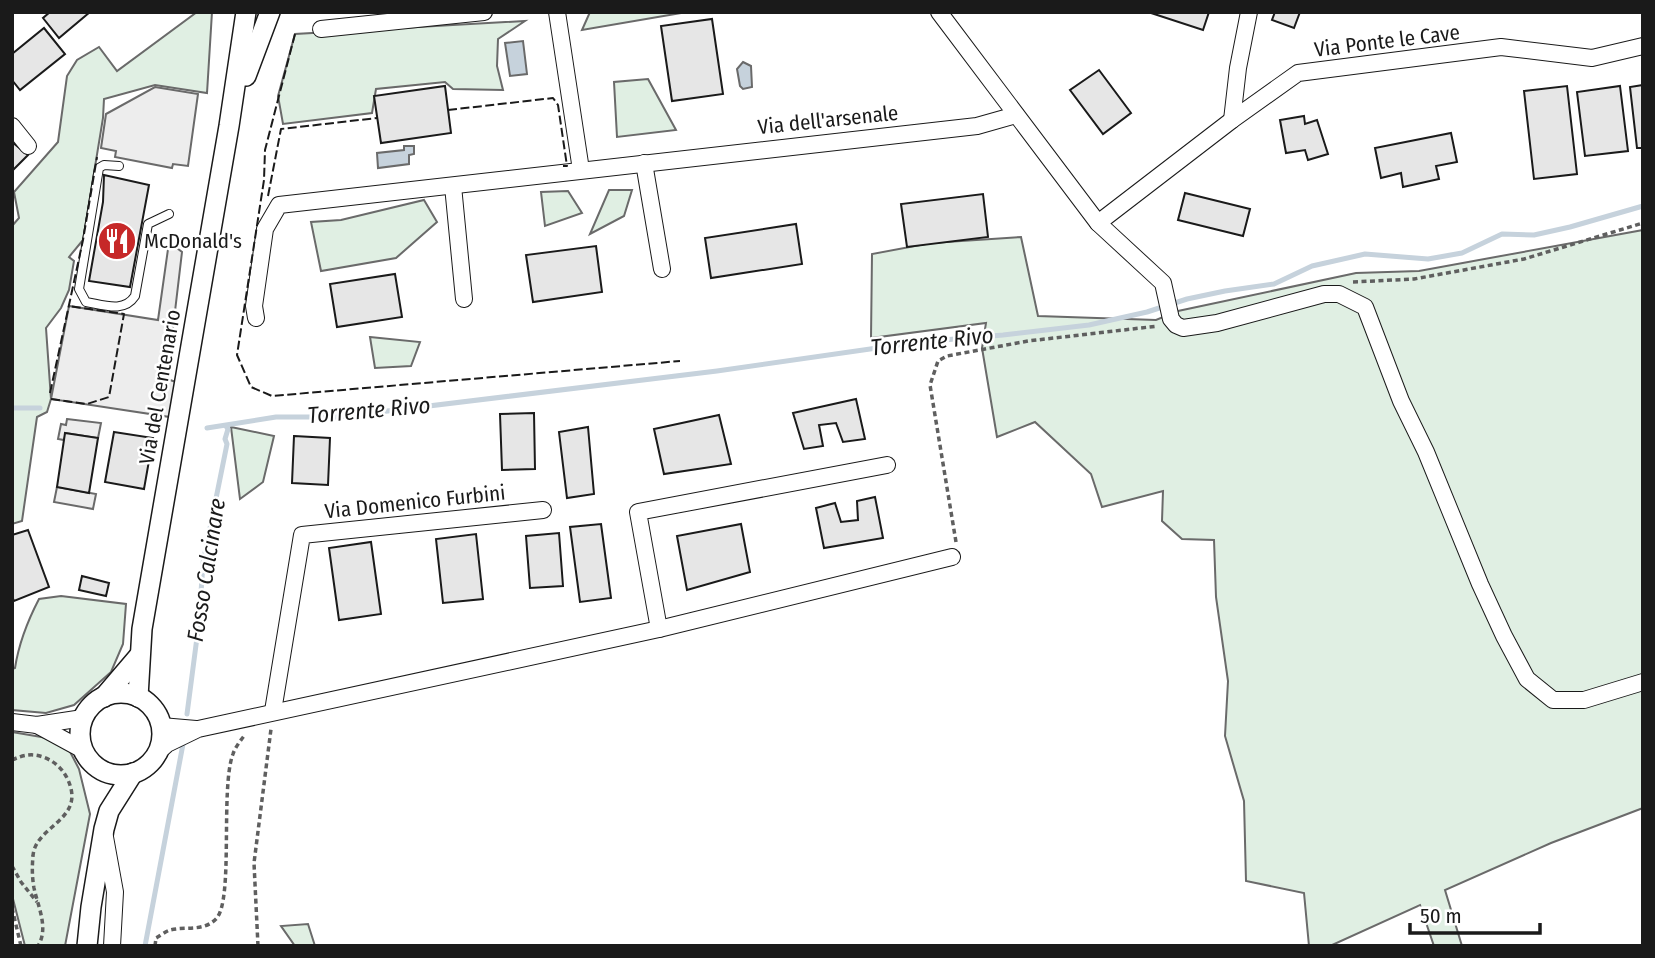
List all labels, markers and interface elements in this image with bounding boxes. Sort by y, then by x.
street label: Via Ponte le Cave [1313,19,1461,63]
street label: Via dell'arsenale [756,100,900,140]
restaurant icon: McDonald's [96,220,138,262]
place label: McDonald's [144,228,242,254]
street label: Via del Centenario [134,307,186,467]
water label: Torrente Rivo [869,321,995,361]
water label: Torrente Rivo [306,391,432,429]
street label: Via Domenico Furbini [323,480,507,524]
water label: Fosso Calcinare [181,496,231,644]
scale bar [1410,892,1540,936]
text: 50 m [1420,903,1462,929]

